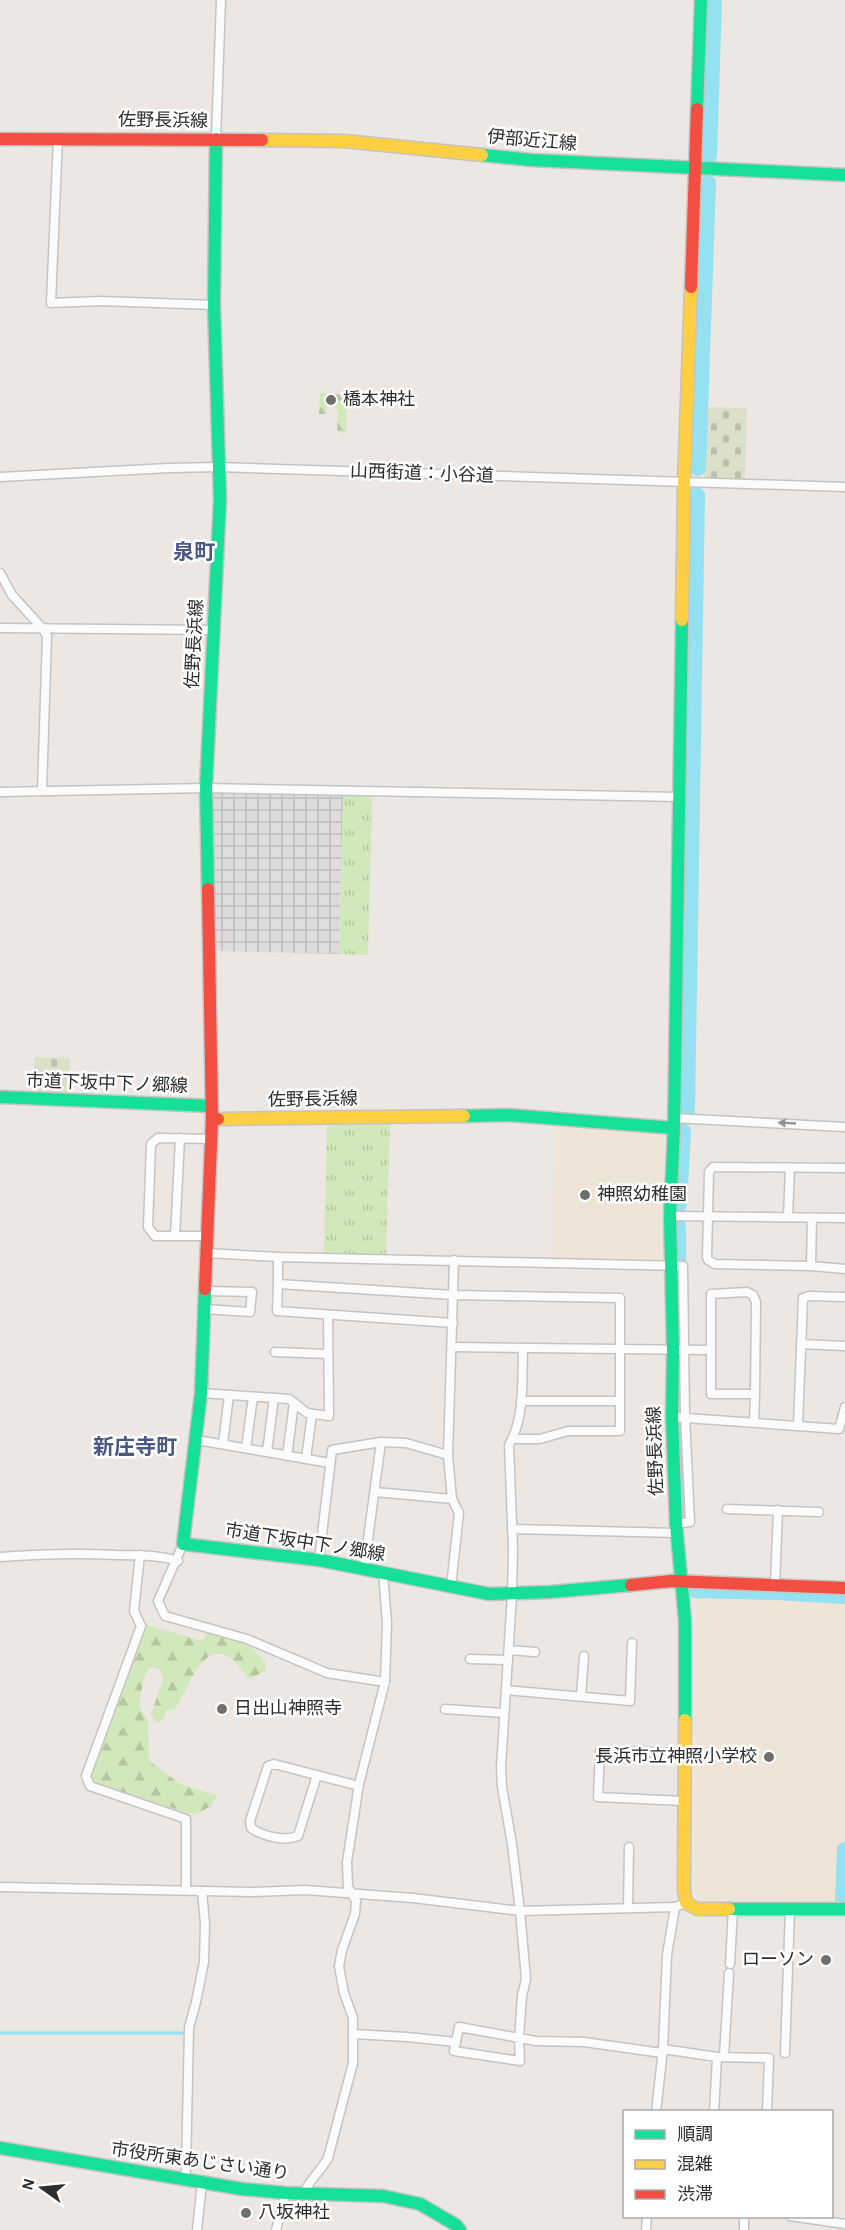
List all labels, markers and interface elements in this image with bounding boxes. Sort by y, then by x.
street label: 佐野長浜線 [118,109,208,131]
street label: 伊部近江線 [486,126,578,154]
place label: 橋本神社 [343,390,415,409]
marker: 橋本神社 [324,393,338,407]
street label: 山西街道：小谷道 [350,460,494,486]
district label: 泉町 [173,541,215,563]
street label: 佐野長浜線 [182,598,206,689]
street label: 市道下坂中下ノ郷線 [26,1070,188,1096]
street label: 佐野長浜線 [268,1088,358,1110]
one-way arrow [777,1119,796,1128]
place label: 神照幼稚園 [597,1184,687,1204]
marker: 神照幼稚園 [578,1188,592,1202]
street label: 佐野長浜線 [643,1406,667,1496]
district label: 新庄寺町 [93,1436,177,1458]
street label: 市道下坂中下ノ郷線 [224,1519,387,1565]
place label: 日出山神照寺 [234,1699,342,1718]
marker: 日出山神照寺 [215,1702,229,1716]
place label: 長浜市立神照小学校 [595,1746,757,1766]
marker: 長浜市立神照小学校 [762,1750,776,1764]
place label: ローソン [742,1951,814,1969]
marker: ローソン [819,1953,833,1967]
legend [623,2110,833,2218]
text: 順調 [677,2126,713,2144]
street label: 市役所東あじさい通り [110,2140,291,2183]
text: 混雑 [677,2154,713,2174]
north arrow [12,2158,72,2218]
text: N [19,2177,38,2192]
text: 渋滞 [677,2185,713,2204]
place label: 八坂神社 [258,2203,330,2222]
marker: 八坂神社 [239,2206,253,2220]

